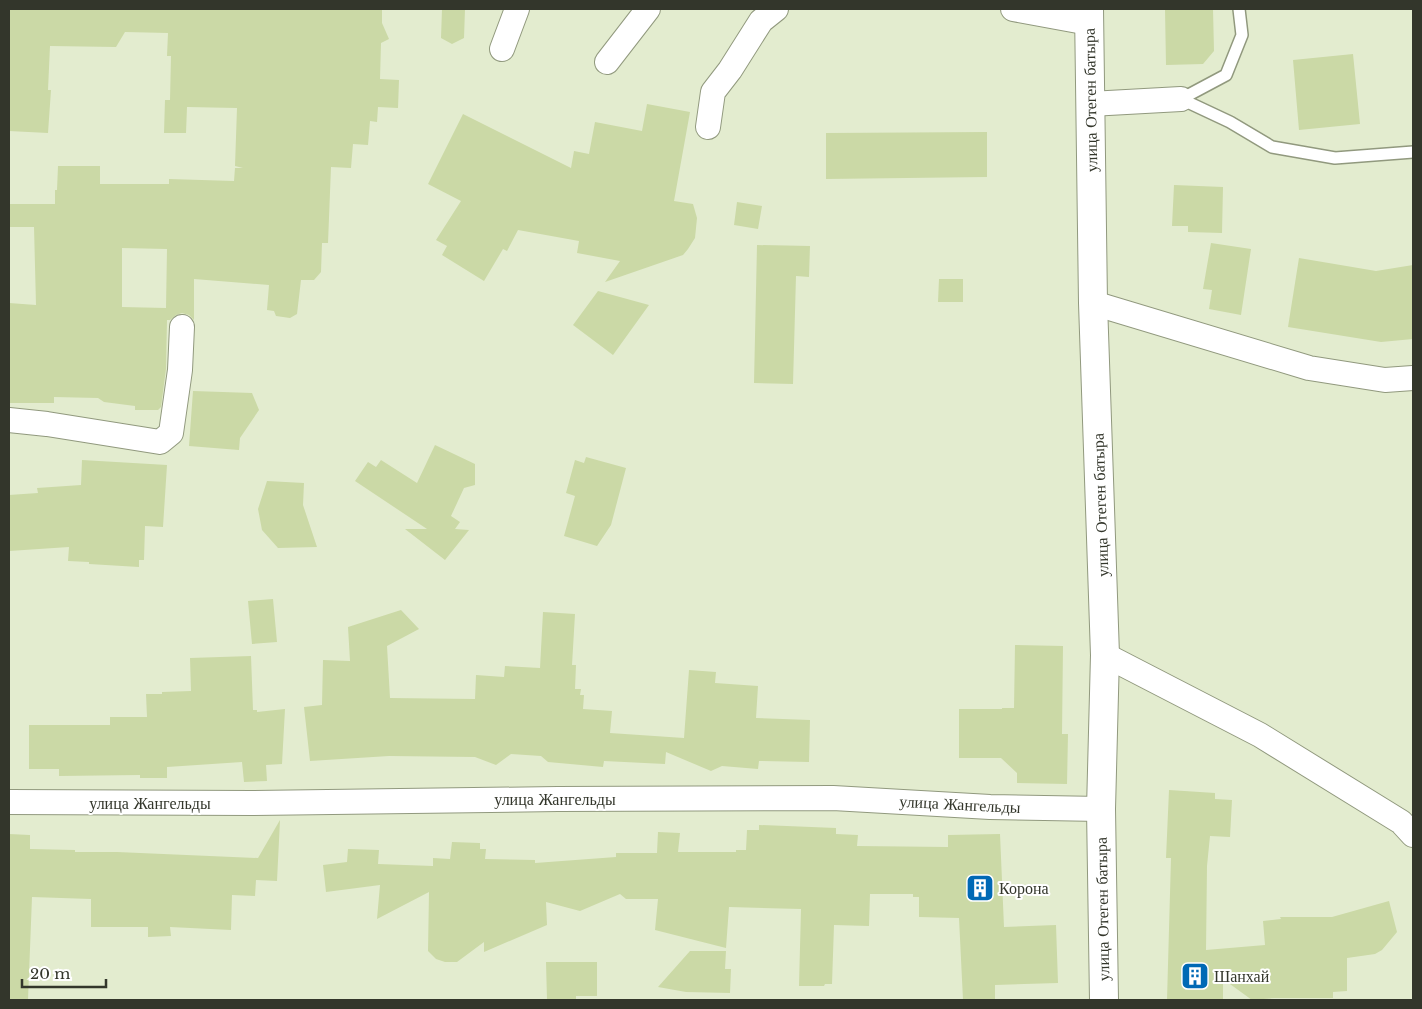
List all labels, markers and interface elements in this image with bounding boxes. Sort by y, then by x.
street label: улица Отеген батыра [1079,28,1101,172]
street label: улица Отеген батыра [1087,433,1113,577]
street label: улица Жангельды [494,789,616,809]
street label: улица Жангельды [899,791,1021,817]
street label: улица Жангельды [89,793,211,813]
street label: улица Отеген батыра [1091,837,1113,981]
building icon: Корона [965,873,995,903]
place label: Корона [999,878,1049,898]
scale bar [22,956,106,988]
building icon: Шанхай [1180,961,1210,991]
text: 20 m [30,964,70,983]
place label: Шанхай [1214,966,1270,986]

